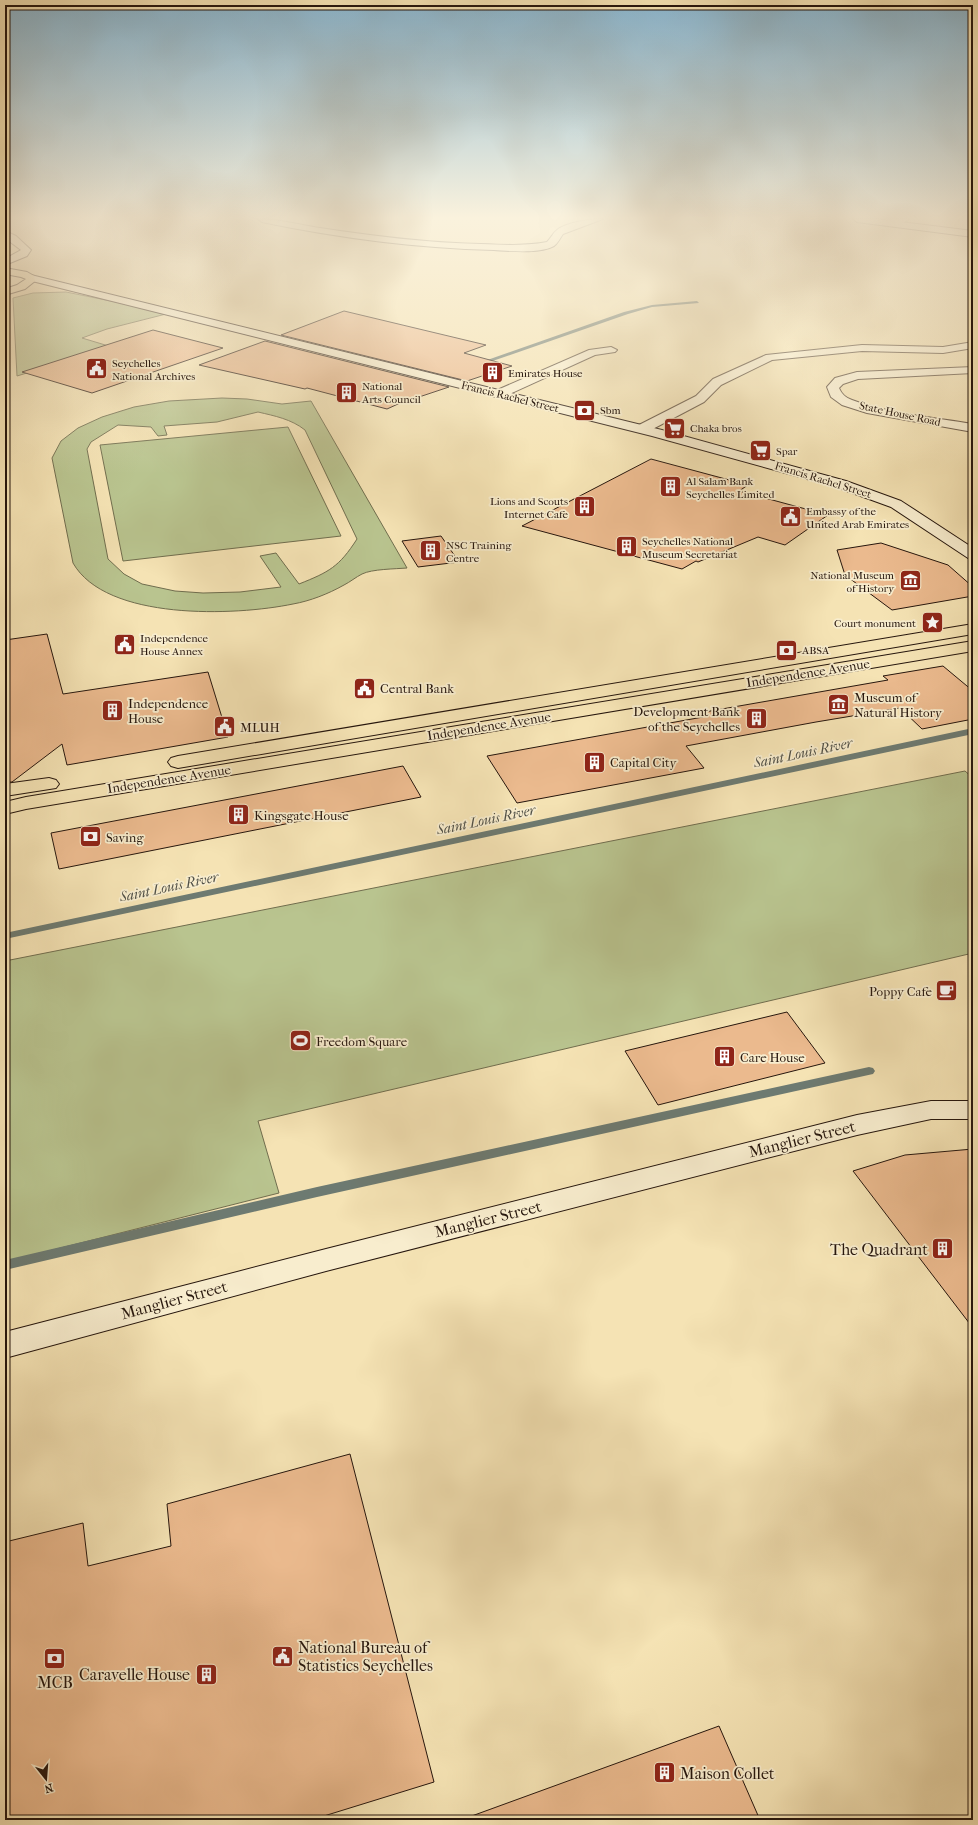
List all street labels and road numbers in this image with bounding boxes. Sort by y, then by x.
street label: Francis Rachel Street [460,379,560,415]
street label: State House Road [858,399,943,429]
street label: Francis Rachel Street [773,459,873,501]
street label: Independence Avenue [745,656,871,690]
street label: Independence Avenue [426,709,552,743]
street label: Independence Avenue [106,762,232,796]
street label: Manglier Street [747,1116,858,1161]
street label: Manglier Street [433,1196,544,1241]
street label: Manglier Street [119,1277,230,1323]

